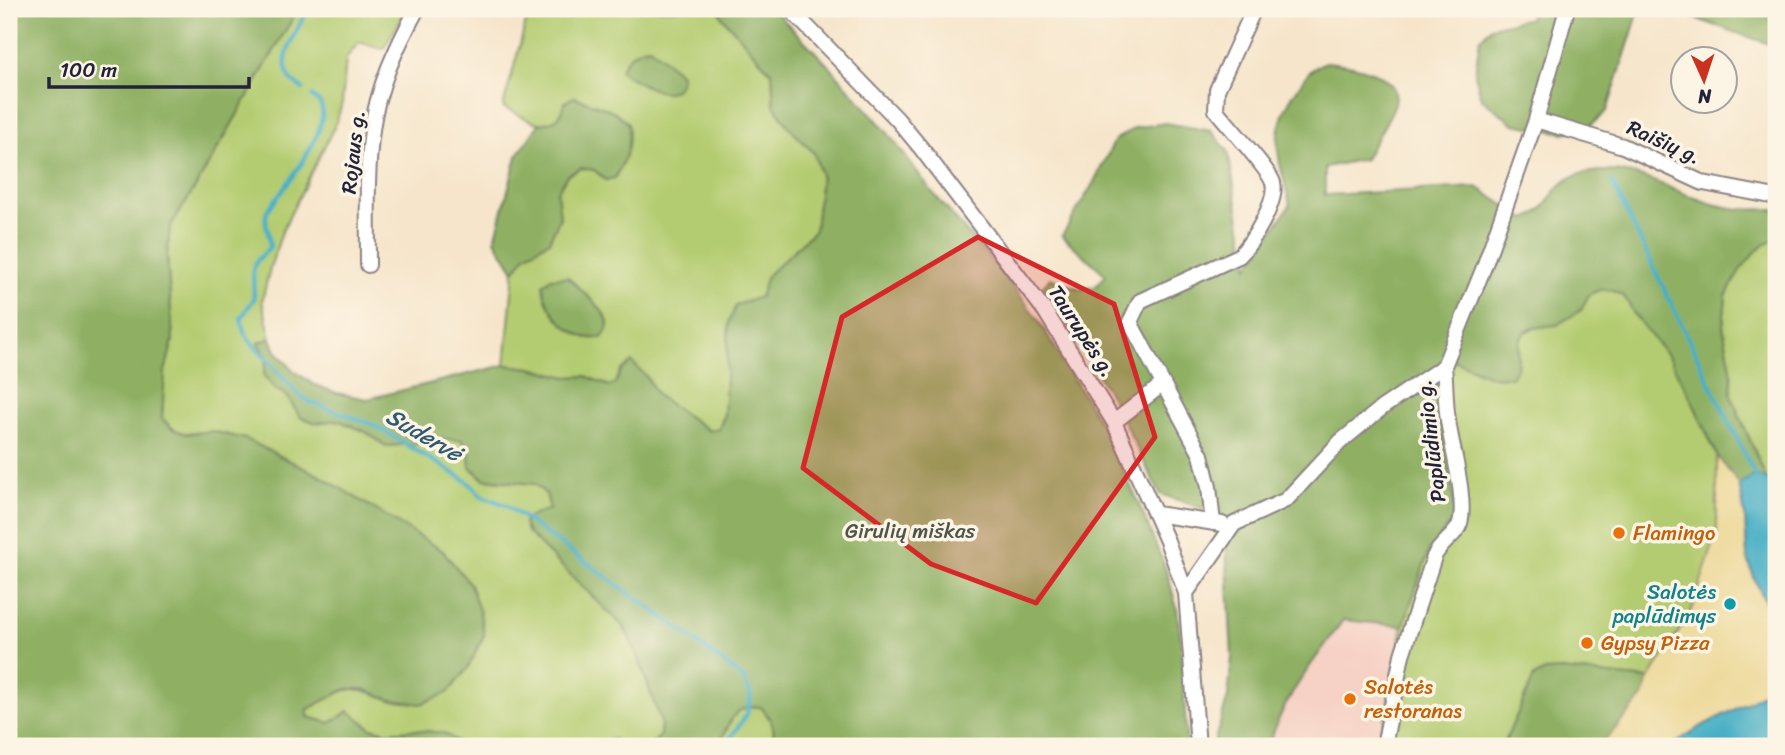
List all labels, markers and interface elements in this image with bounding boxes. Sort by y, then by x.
scale bar [49,46,248,90]
north arrow [1670,46,1740,116]
text: 100 m [60,51,117,89]
text: N [1697,80,1713,113]
street label: Rojaus g. [330,108,376,196]
street label: Raišių g. [1621,109,1707,175]
street label: Taurupės g. [1038,277,1126,385]
street label: Paplūdimio g. [1405,377,1457,505]
water label: Sudervė [378,397,473,475]
park label: Girulių miškas [845,512,975,550]
place label: Flamingo [1633,514,1715,552]
marker: Flamingo [1611,525,1627,541]
place label: Salotės paplūdimys [1612,573,1716,635]
marker: Salotės paplūdimys [1722,596,1738,612]
place label: Gypsy Pizza [1601,624,1710,662]
marker: Gypsy Pizza [1579,635,1595,651]
place label: Salotės restoranas [1364,668,1462,730]
marker: Salotės restoranas [1342,691,1358,707]

